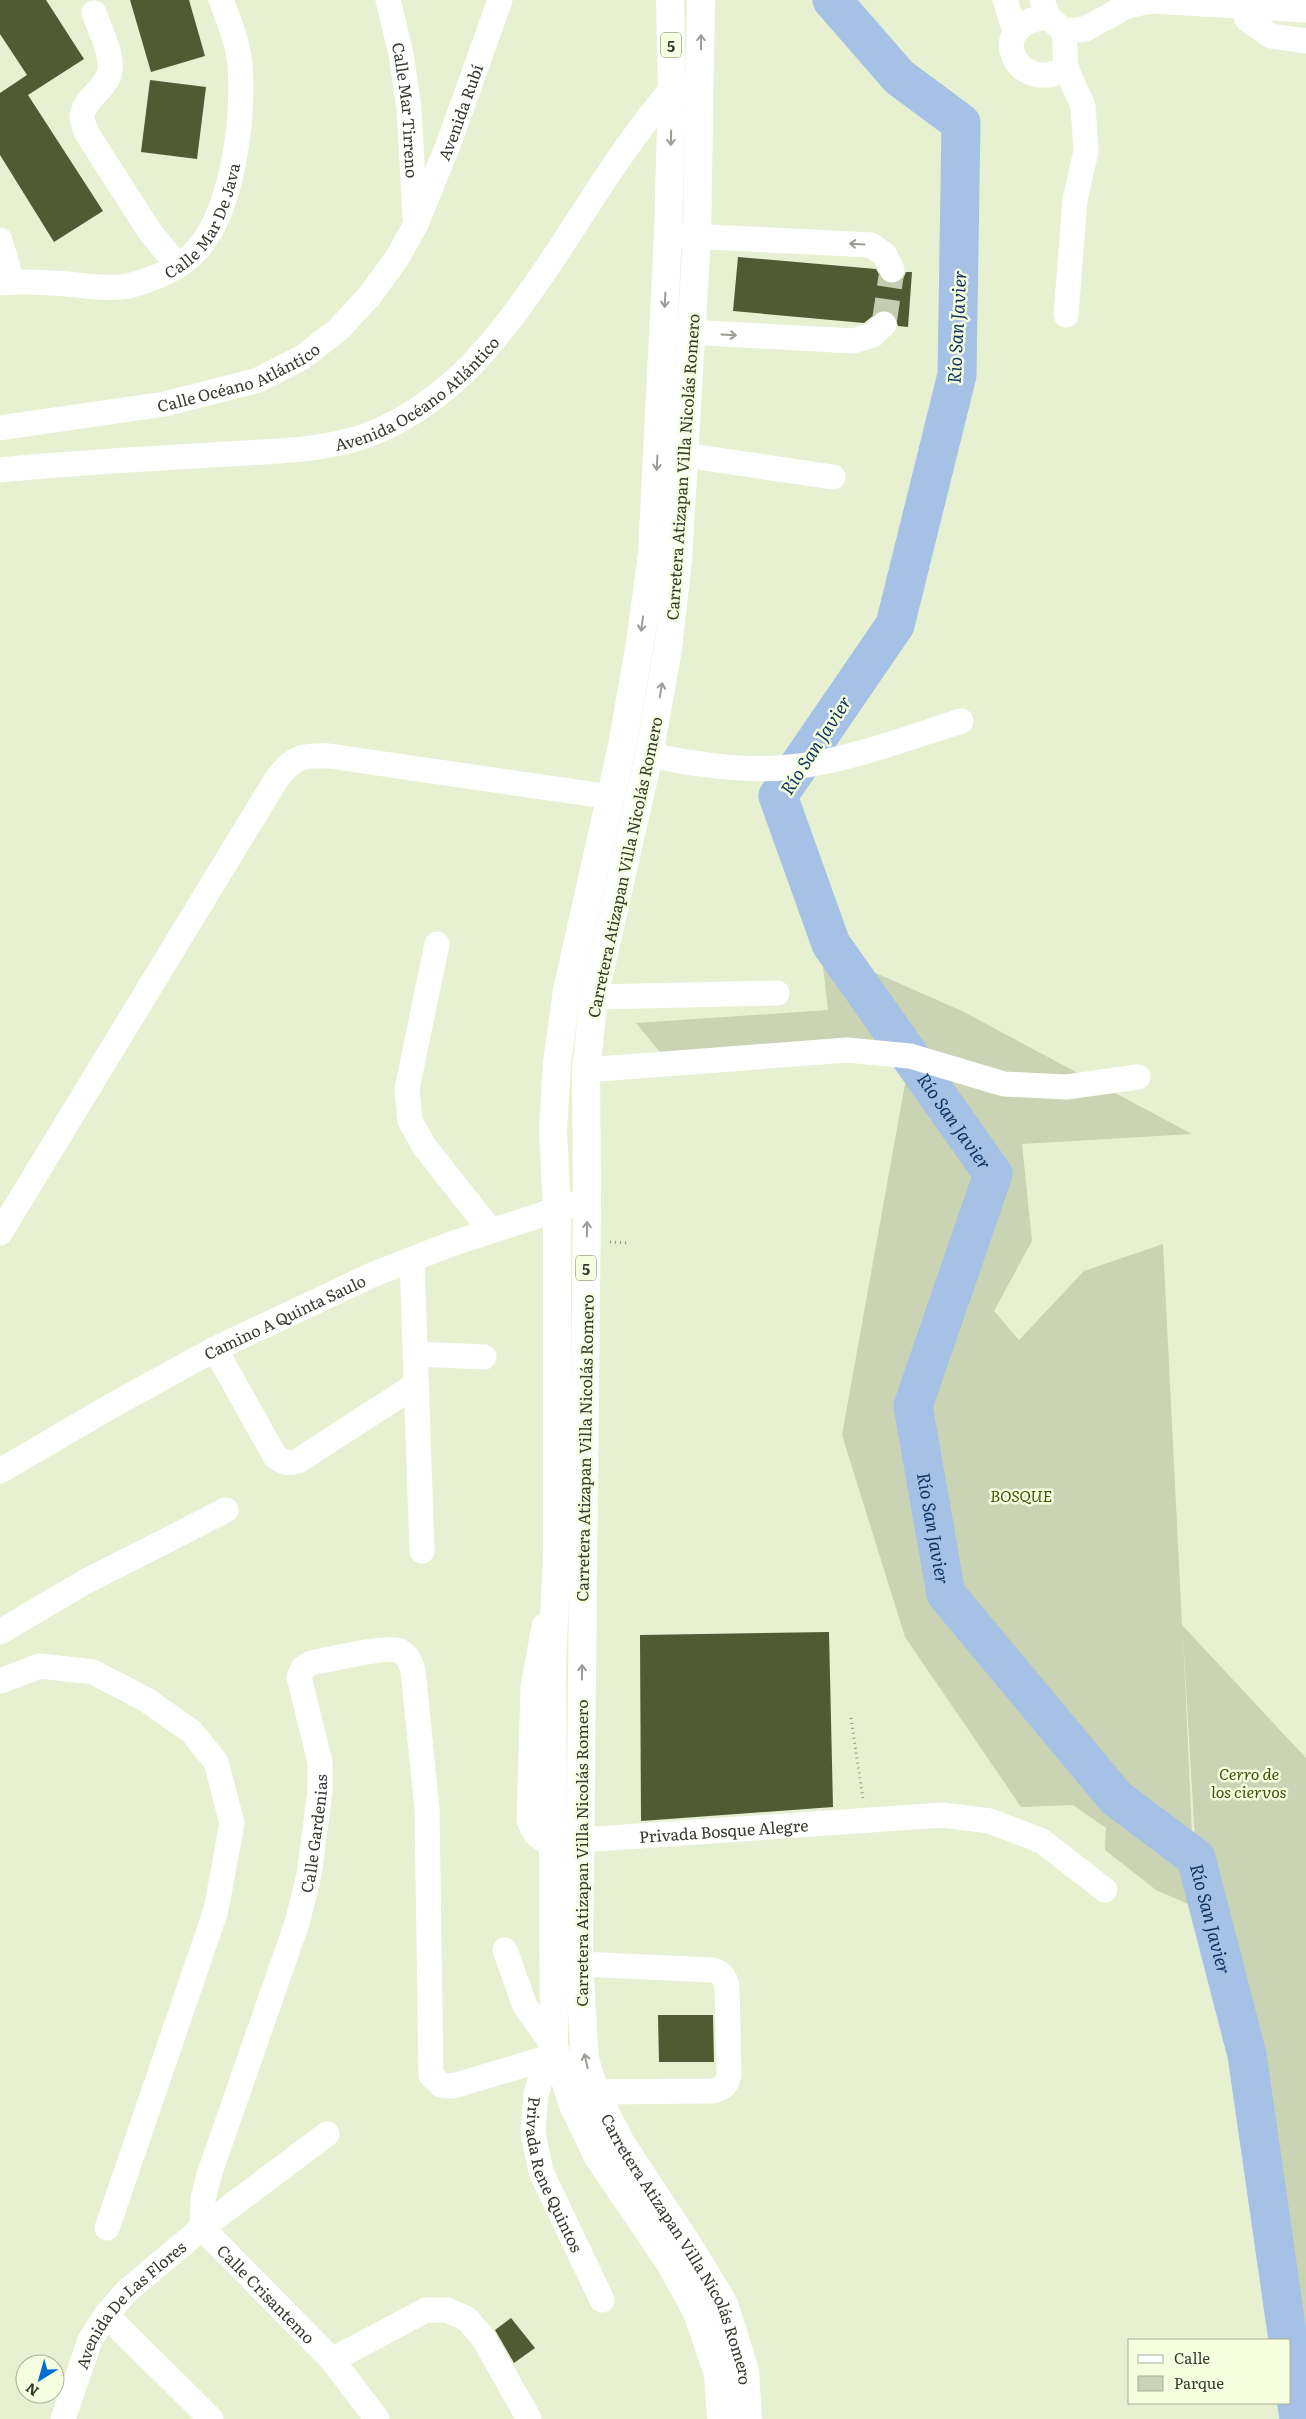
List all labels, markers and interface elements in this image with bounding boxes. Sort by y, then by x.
road number: 5 [661,32,681,58]
one-way arrow [696,35,706,51]
street label: Calle Mar Tirreno [387,40,425,179]
street label: Avenida Rubí [431,61,488,164]
one-way arrow [666,130,675,146]
street label: Calle Mar De Java [160,160,245,284]
one-way arrow [849,239,865,248]
water label: Río San Javier [940,270,972,384]
one-way arrow [660,292,669,308]
street label: Carretera Atizapan Villa Nicolás Romero [659,313,705,621]
one-way arrow [721,330,737,339]
street label: Avenida Océano Atlántico [332,331,504,456]
street label: Calle Océano Atlántico [155,337,324,417]
one-way arrow [652,454,661,470]
one-way arrow [637,616,647,632]
one-way arrow [656,682,666,698]
water label: Río San Javier [773,690,857,800]
street label: Carretera Atizapan Villa Nicolás Romero [580,714,668,1020]
water label: Río San Javier [912,1066,999,1174]
one-way arrow [582,1222,592,1238]
road number: 5 [576,1256,596,1280]
street label: Camino A Quinta Saulo [199,1268,370,1365]
street label: Carretera Atizapan Villa Nicolás Romero [569,1294,599,1602]
water label: Río San Javier [911,1470,958,1586]
park label: BOSQUE [990,1483,1052,1507]
one-way arrow [577,1664,587,1680]
street label: Carretera Atizapan Villa Nicolás Romero [569,1699,593,2007]
park label: Cerro de los ciervos [1211,1761,1287,1803]
street label: Calle Gardenias [293,1774,332,1895]
street label: Privada Bosque Alegre [638,1812,809,1848]
water label: Río San Javier [1184,1860,1239,1977]
one-way arrow [581,2054,590,2070]
street label: Privada Rene Quintos [520,2096,589,2256]
street label: Carretera Atizapan Villa Nicolás Romero [596,2109,758,2386]
street label: Avenida De Las Flores [69,2235,191,2372]
street label: Calle Crisantemo [212,2238,321,2349]
legend [1128,2339,1291,2404]
text: Calle [1174,2346,1210,2369]
north arrow [15,2354,65,2404]
text: Parque [1174,2371,1224,2394]
text: N [21,2379,42,2402]

